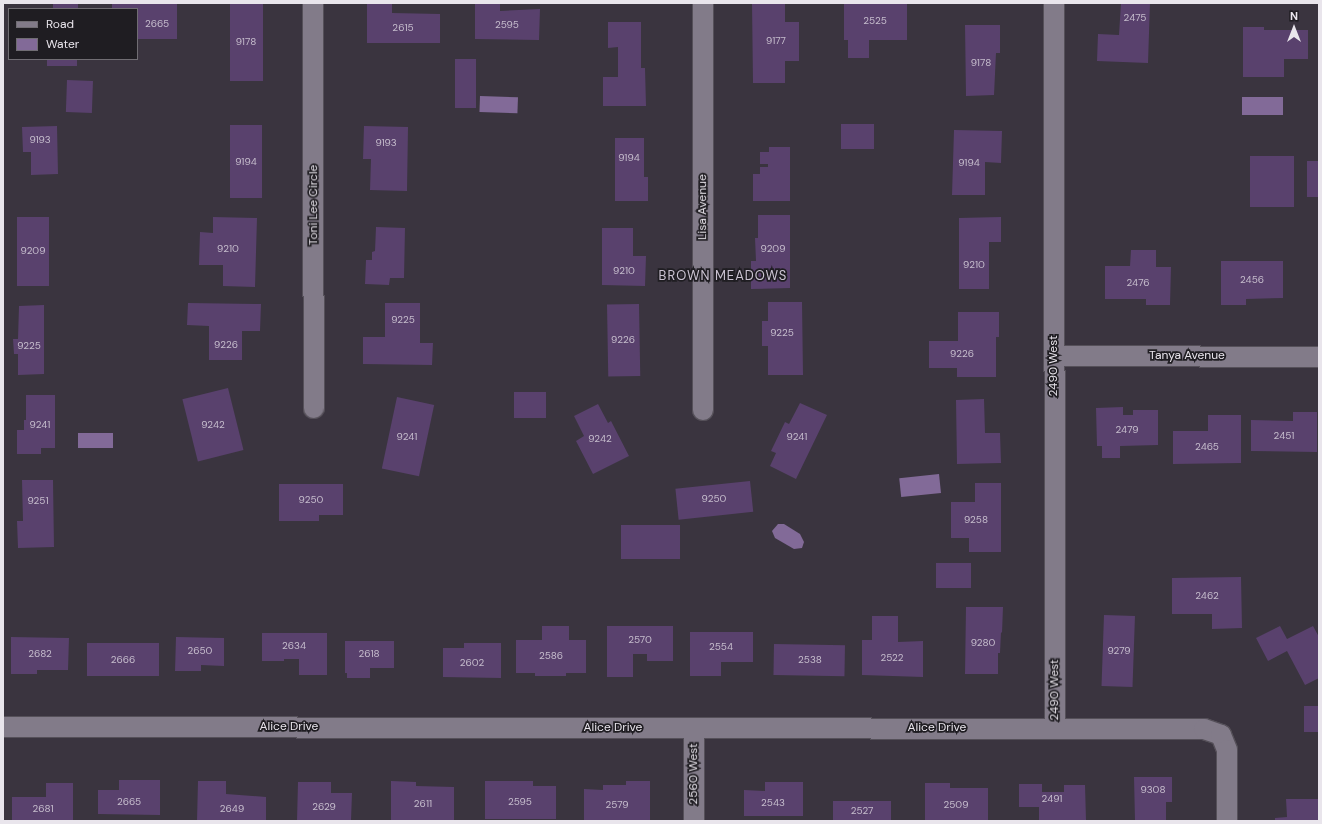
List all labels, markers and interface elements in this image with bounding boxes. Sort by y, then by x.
legend [8,8,138,60]
north arrow [1274,8,1314,48]
text: N [1290,9,1298,23]
house number: 2475 [1124,12,1146,24]
house number: 2525 [863,15,887,27]
text: Road [46,16,74,32]
house number: 2665 [145,18,169,30]
house number: 2595 [495,19,519,31]
house number: 2615 [392,22,414,34]
house number: 9177 [766,35,786,47]
text: Water [46,36,79,52]
house number: 9178 [236,36,256,48]
house number: 9178 [971,57,991,69]
house number: 9193 [29,134,51,146]
house number: 9193 [375,137,397,149]
house number: 9194 [618,152,640,164]
house number: 9194 [235,156,257,168]
house number: 9194 [958,157,980,169]
street label: Toni Lee Circle [307,165,321,245]
street label: Lisa Avenue [696,174,710,240]
house number: 9210 [217,243,239,255]
house number: 9209 [761,243,785,255]
house number: 9209 [21,245,45,257]
house number: 9210 [963,259,985,271]
house number: 9210 [613,265,635,277]
district label: BROWN MEADOWS [659,268,787,284]
house number: 2456 [1240,274,1264,286]
house number: 2476 [1126,277,1150,289]
house number: 9225 [391,314,415,326]
house number: 9225 [770,327,794,339]
house number: 9226 [611,334,635,346]
street label: 2490 West [1047,335,1061,397]
house number: 9226 [214,339,238,351]
house number: 9225 [17,340,41,352]
house number: 9226 [950,348,974,360]
street label: Tanya Avenue [1149,349,1225,363]
house number: 9241 [30,419,50,431]
house number: 9242 [201,419,225,431]
house number: 2479 [1115,424,1139,436]
house number: 2451 [1274,430,1294,442]
house number: 9241 [397,431,417,443]
house number: 9241 [787,431,807,443]
house number: 9242 [588,433,612,445]
house number: 2465 [1195,441,1219,453]
house number: 9250 [702,493,726,505]
house number: 9250 [299,494,323,506]
house number: 9251 [27,495,49,507]
house number: 9258 [964,514,988,526]
house number: 2462 [1195,590,1219,602]
house number: 2570 [628,634,652,646]
house number: 9280 [971,637,995,649]
house number: 2634 [282,640,306,652]
house number: 2554 [709,641,733,653]
house number: 2650 [188,645,212,657]
house number: 9279 [1107,645,1131,657]
house number: 2682 [28,648,52,660]
house number: 2618 [358,648,380,660]
house number: 2586 [539,650,563,662]
house number: 2522 [880,652,904,664]
house number: 2666 [111,654,135,666]
house number: 2538 [798,654,822,666]
house number: 2602 [460,657,484,669]
street label: 2490 West [1048,659,1062,721]
street label: Alice Drive [260,720,318,734]
street label: Alice Drive [584,721,642,735]
street label: Alice Drive [908,721,966,735]
street label: 2560 West [687,743,701,805]
house number: 9308 [1141,784,1165,796]
house number: 2491 [1042,793,1062,805]
house number: 2665 [117,796,141,808]
house number: 2595 [508,796,532,808]
house number: 2543 [761,797,785,809]
house number: 2611 [414,798,432,810]
house number: 2579 [605,799,629,811]
house number: 2509 [944,799,968,811]
house number: 2629 [312,801,336,813]
house number: 2681 [32,803,54,815]
house number: 2649 [220,803,244,815]
house number: 2527 [851,805,873,817]

